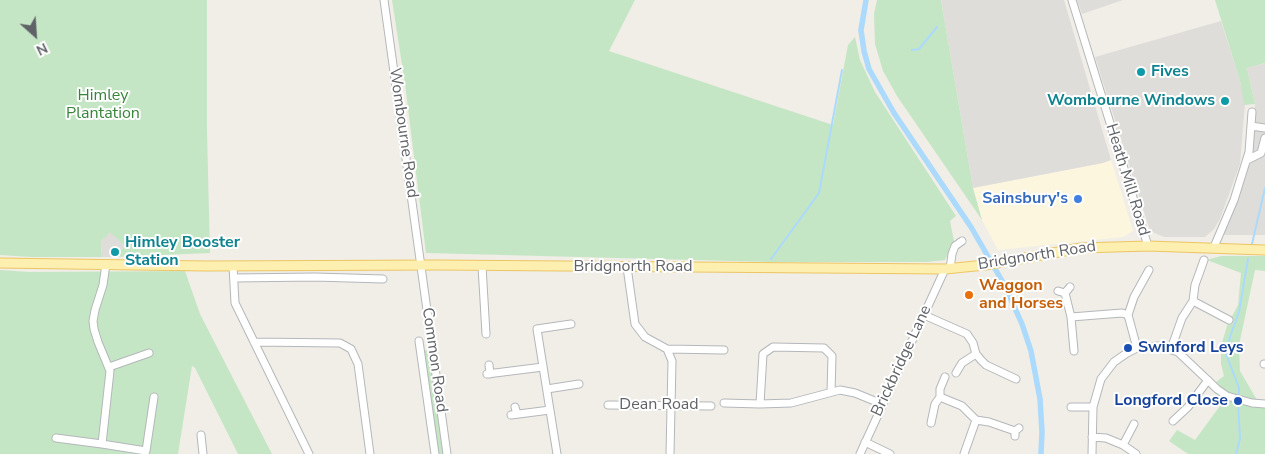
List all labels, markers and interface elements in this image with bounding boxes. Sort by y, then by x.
north arrow [10,10,60,60]
text: N [33,38,51,60]
place label: Fives [1151,62,1189,82]
marker: Fives [1135,66,1147,78]
street label: Wombourne Road [384,67,422,199]
park label: Himley Plantation [66,86,140,124]
place label: Wombourne Windows [1047,91,1215,111]
marker: Wombourne Windows [1219,95,1231,107]
street label: Heath Mill Road [1101,122,1153,238]
place label: Sainsbury's [982,189,1068,209]
marker: Sainsbury's [1072,193,1084,205]
place label: Himley Booster Station [125,233,240,271]
street label: Bridgnorth Road [977,237,1097,275]
marker: Himley Booster Station [109,246,121,258]
street label: Bridgnorth Road [573,257,693,277]
place label: Waggon and Horses [979,276,1063,314]
marker: Waggon and Horses [963,289,975,301]
street label: Brickbridge Lane [868,302,936,420]
street label: Common Road [417,306,451,414]
place label: Swinford Leys [1138,338,1243,358]
marker: Swinford Leys [1122,342,1134,354]
place label: Longford Close [1114,391,1228,411]
street label: Dean Road [619,395,699,415]
marker: Longford Close [1232,395,1244,407]

